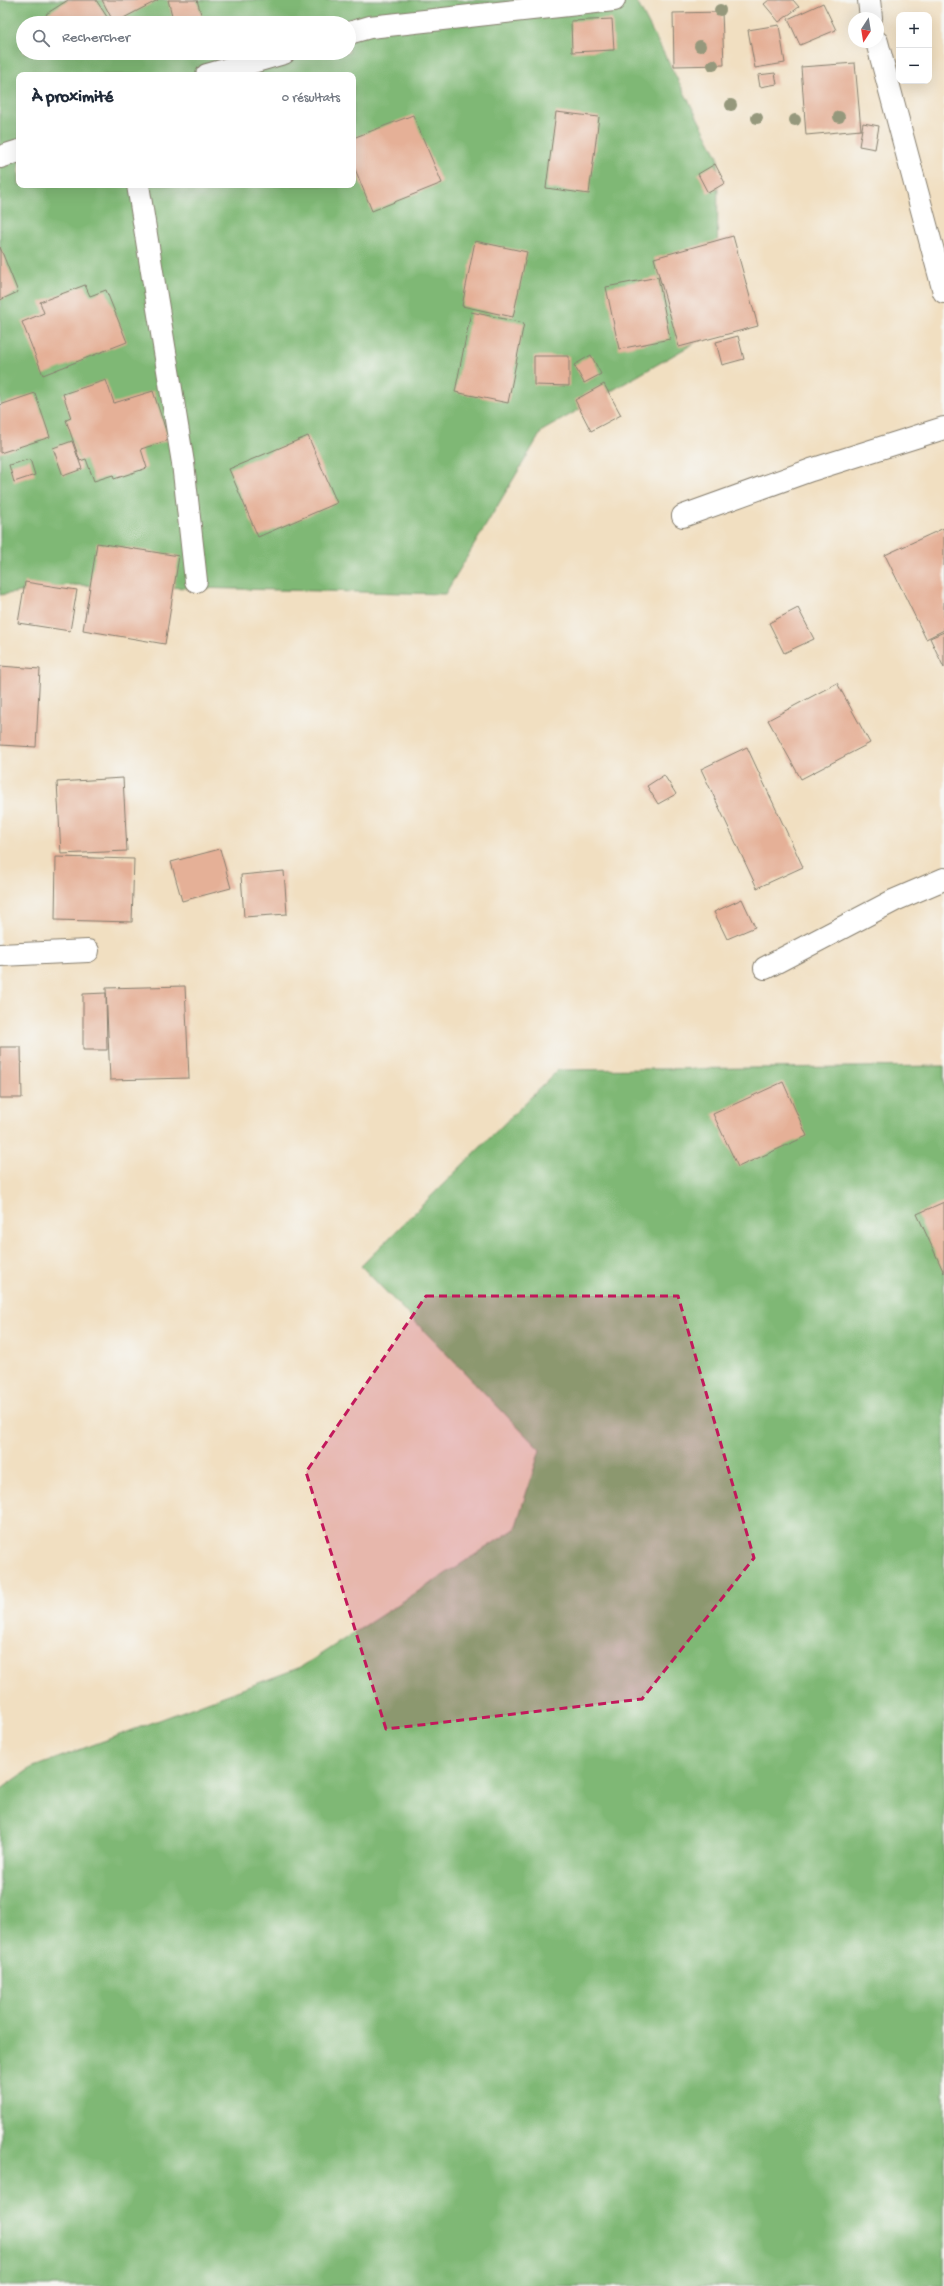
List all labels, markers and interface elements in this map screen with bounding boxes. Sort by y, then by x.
north arrow [848,12,884,48]
map controls [896,12,932,84]
button: + [896,12,932,48]
search box [16,16,356,60]
icon: search [30,27,52,49]
text: Rechercher [62,29,130,47]
button: − [896,48,932,84]
text: À proximité [32,88,113,108]
text: 0 résultats [282,91,340,106]

